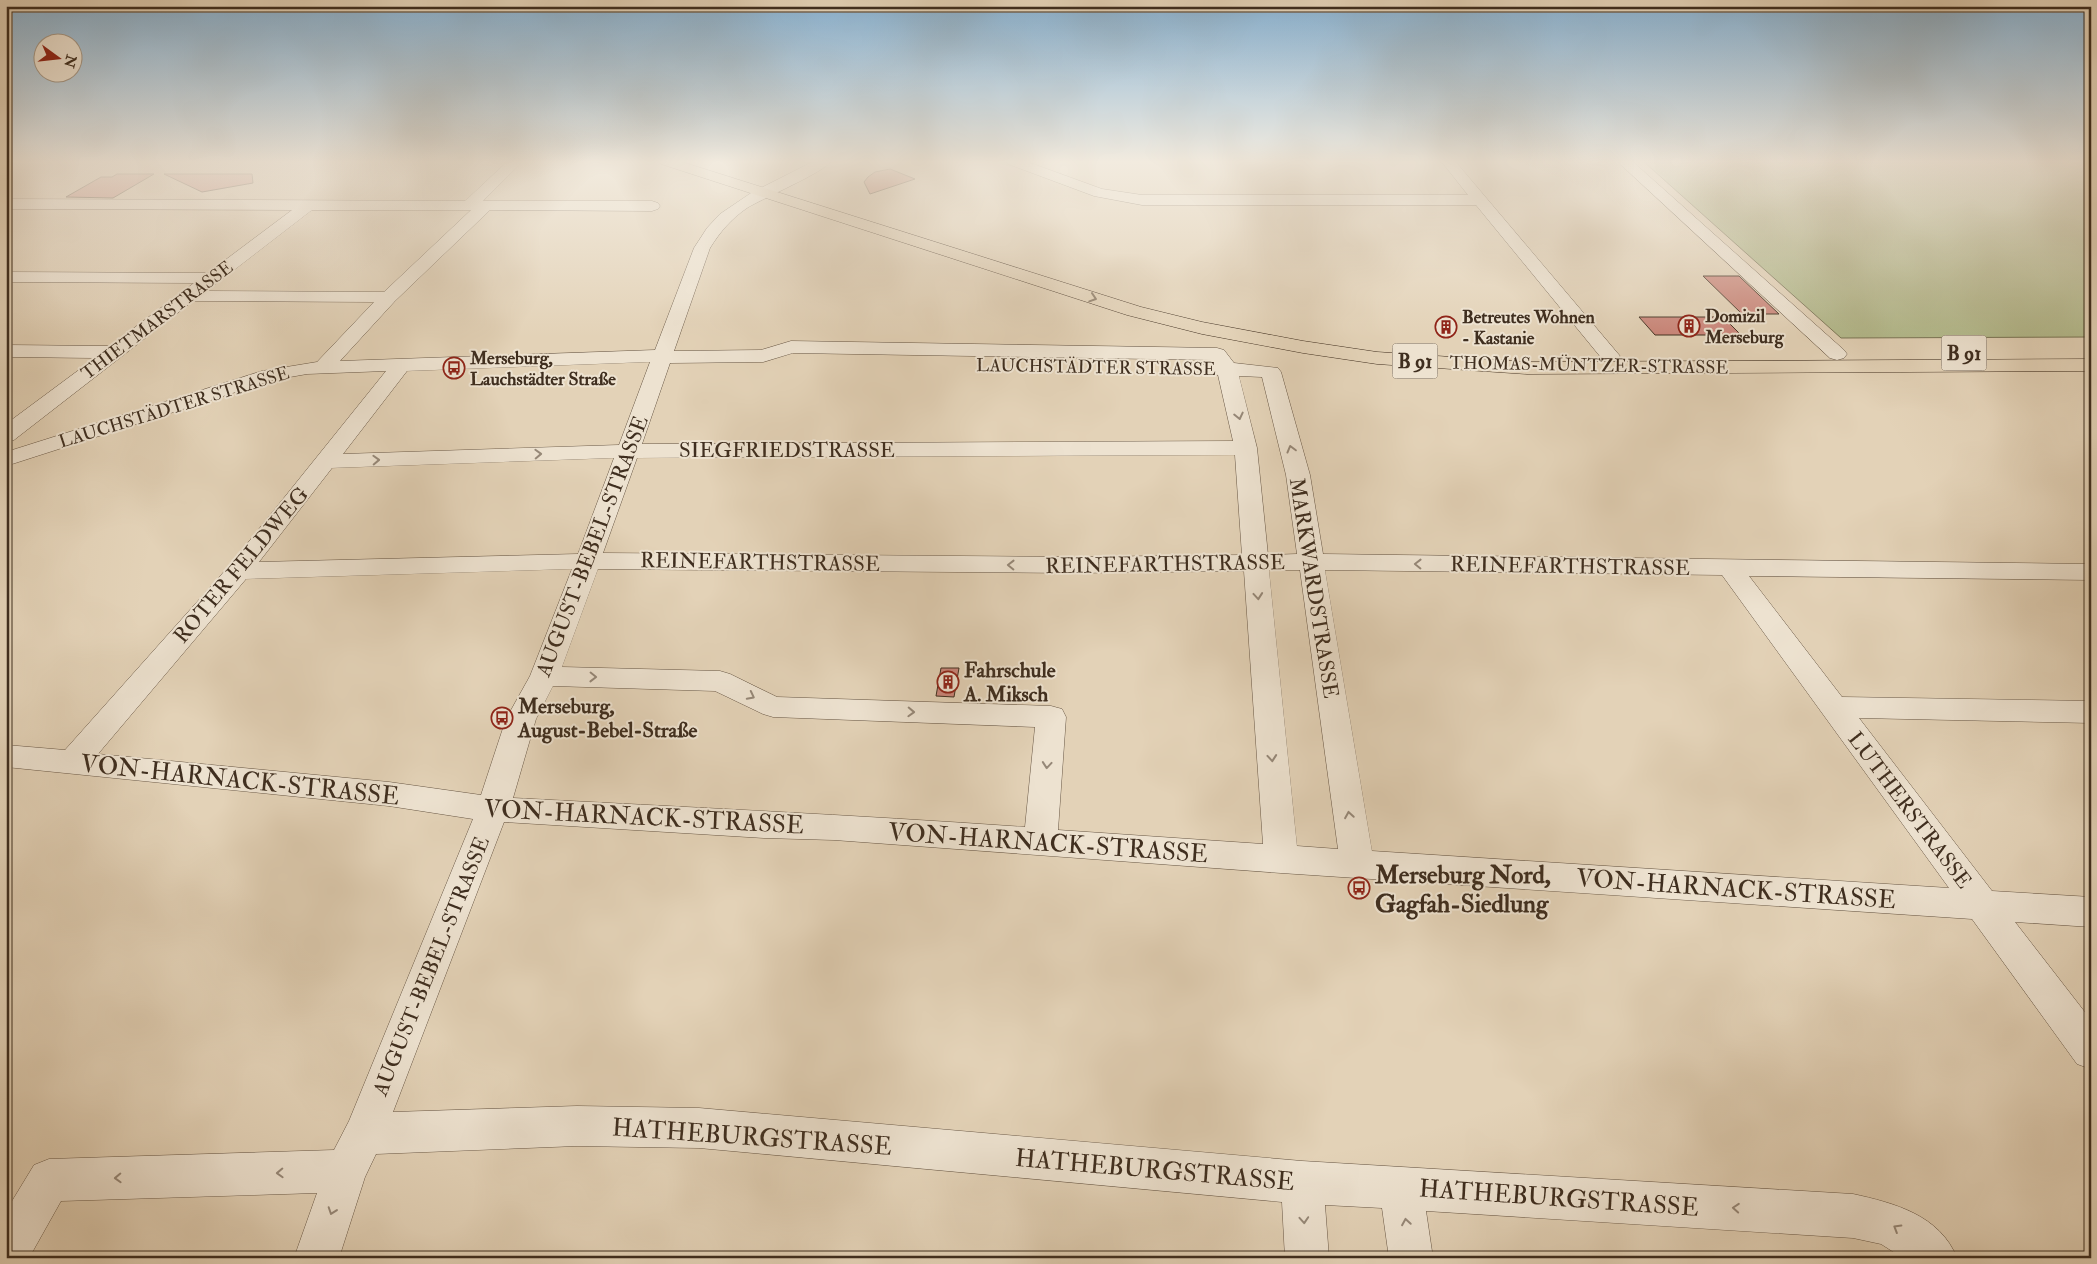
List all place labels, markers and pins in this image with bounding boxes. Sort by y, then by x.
place label: Domizil Merseburg [1704,305,1785,349]
place label: Betreutes Wohnen - Kastanie [1462,306,1595,350]
building icon: Domizil Merseburg [1677,314,1701,338]
building icon: Betreutes Wohnen - Kastanie [1434,315,1458,339]
place label: Merseburg, Lauchstädter Straße [469,347,616,391]
bus stop icon: Merseburg, Lauchstädter Straße [442,356,466,380]
place label: Fahrschule A. Miksch [963,657,1056,708]
building icon: Fahrschule A. Miksch [936,670,960,694]
place label: Merseburg, August-Bebel-Straße [517,693,698,744]
bus stop icon: Merseburg, August-Bebel-Straße [490,706,514,730]
place label: Merseburg Nord, Gagfah-Siedlung [1374,860,1551,920]
bus stop icon: Merseburg Nord, Gagfah-Siedlung [1347,876,1371,900]

